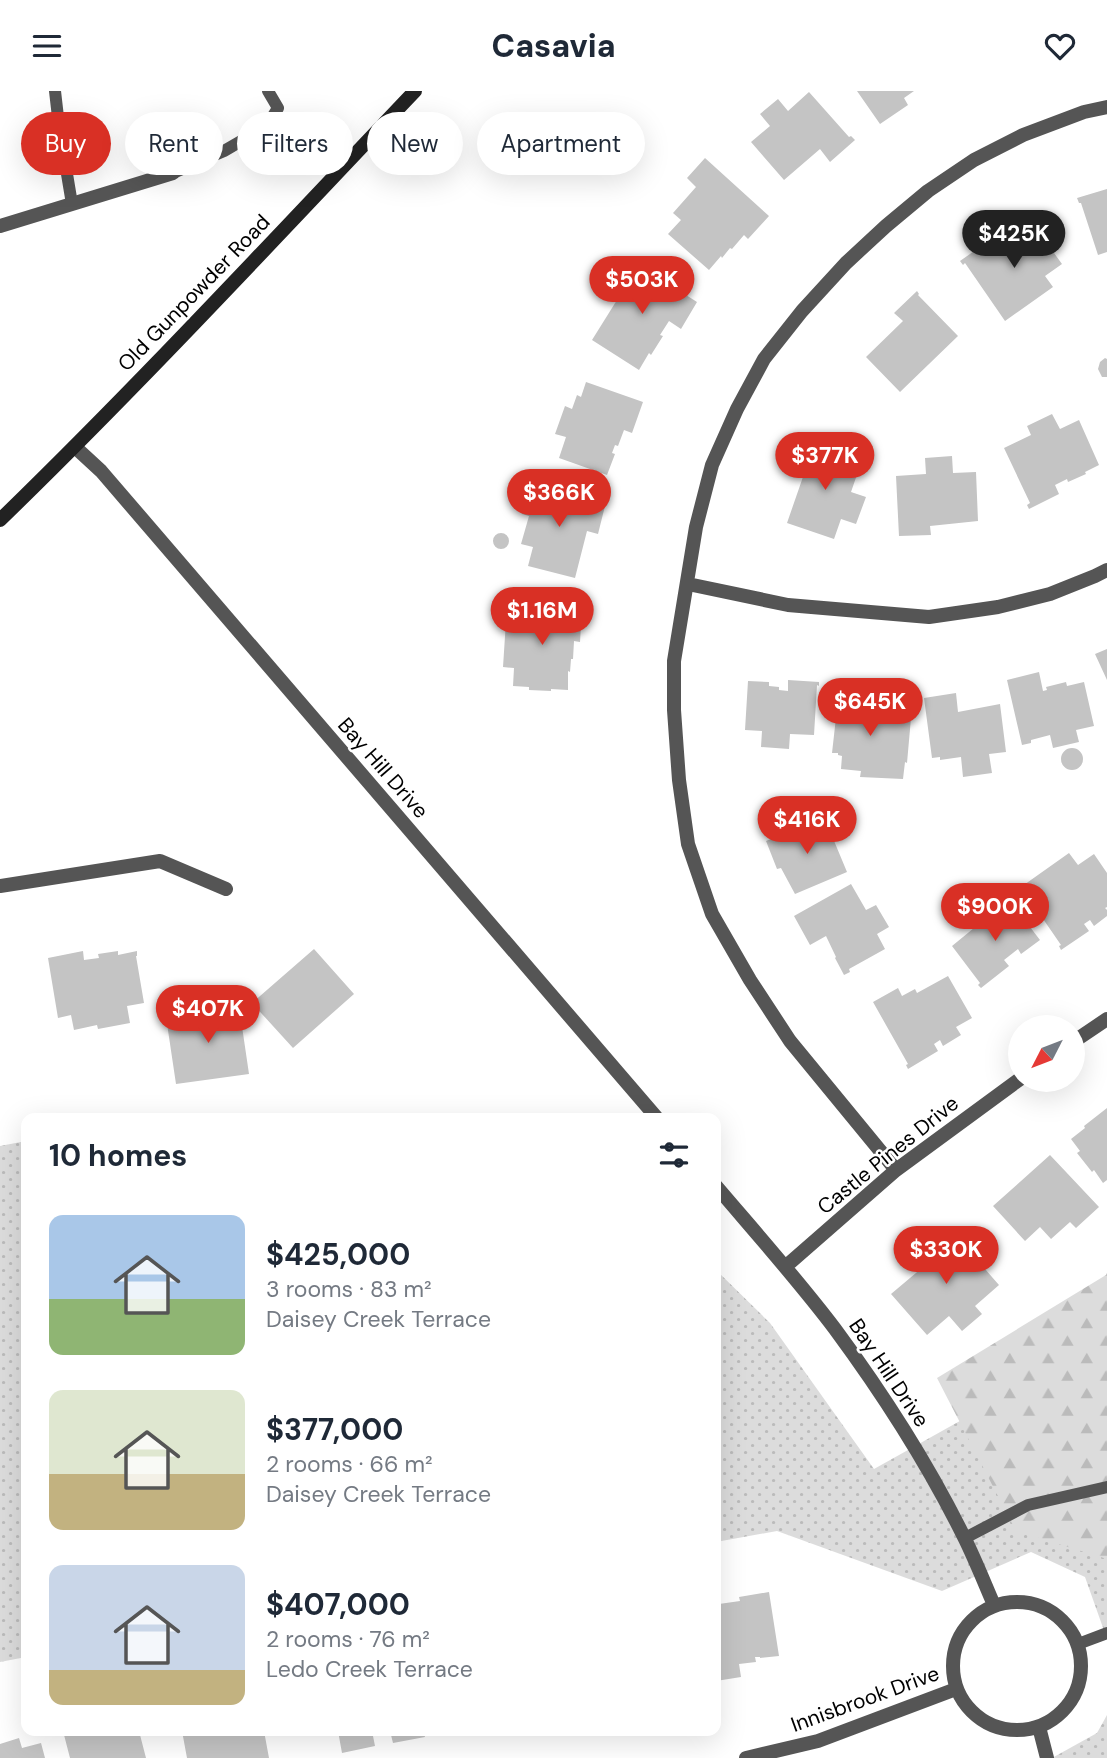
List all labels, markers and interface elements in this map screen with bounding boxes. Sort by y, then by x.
text: Casavia [491,25,616,67]
icon: menu [28,27,66,65]
icon: heart [1041,27,1079,65]
chip: Buy [21,112,111,175]
chip: Rent [125,112,223,175]
chip: Filters [237,112,353,175]
chip: New [367,112,463,175]
chip: Apartment [477,112,645,175]
street label: Old Gunpowder Road [112,209,276,377]
pin: $425K [965,211,1063,270]
text: $425K [978,218,1050,248]
pin: $503K [593,257,691,316]
text: $503K [605,264,679,294]
pin: $377K [776,433,874,492]
text: $377K [791,440,859,470]
pin: $366K [510,469,608,529]
text: $366K [523,477,595,507]
pin: $1.16M [485,587,599,647]
text: $1.16M [507,595,577,625]
pin: $645K [821,679,919,738]
text: $645K [834,686,906,716]
street label: Bay Hill Drive [331,712,435,824]
pin: $416K [758,797,856,856]
text: $416K [774,804,840,834]
pin: $900K [946,883,1044,943]
text: $900K [957,891,1033,921]
pin: $407K [159,985,257,1045]
text: $407K [172,993,244,1023]
north arrow [1008,1015,1085,1092]
map controls [1008,1015,1085,1092]
street label: Castle Pines Drive [812,1089,964,1221]
text: 10 homes [49,1136,187,1175]
icon: filters [655,1136,693,1174]
pin: $330K [897,1227,995,1286]
text: $330K [910,1234,982,1264]
text: $425,000 [266,1235,410,1274]
icon: home [105,1243,189,1327]
text: 3 rooms · 83 m² [266,1274,432,1304]
text: Daisey Creek Terrace [266,1304,491,1334]
street label: Bay Hill Drive [842,1313,936,1433]
text: $377,000 [266,1410,403,1449]
icon: home [105,1418,189,1502]
text: 2 rooms · 66 m² [266,1449,433,1479]
text: Daisey Creek Terrace [266,1479,491,1509]
text: $407,000 [266,1585,410,1624]
icon: home [105,1593,189,1677]
text: 2 rooms · 76 m² [266,1624,430,1654]
text: Ledo Creek Terrace [266,1654,473,1684]
street label: Innisbrook Drive [787,1659,943,1739]

